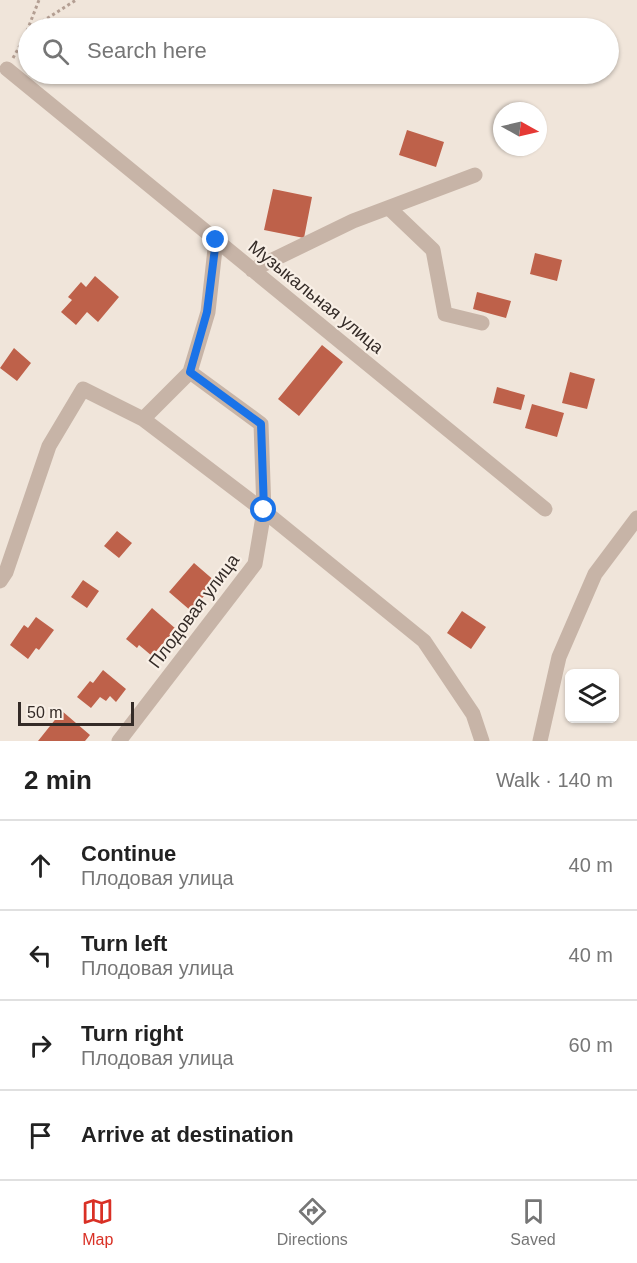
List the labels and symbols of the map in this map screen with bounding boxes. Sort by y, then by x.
north arrow [493,102,547,156]
route end [202,226,228,252]
street label: Музыкальная улица [245,236,388,358]
route start [250,496,276,522]
street label: Плодовая улица [145,549,244,672]
scale bar [18,699,134,726]

